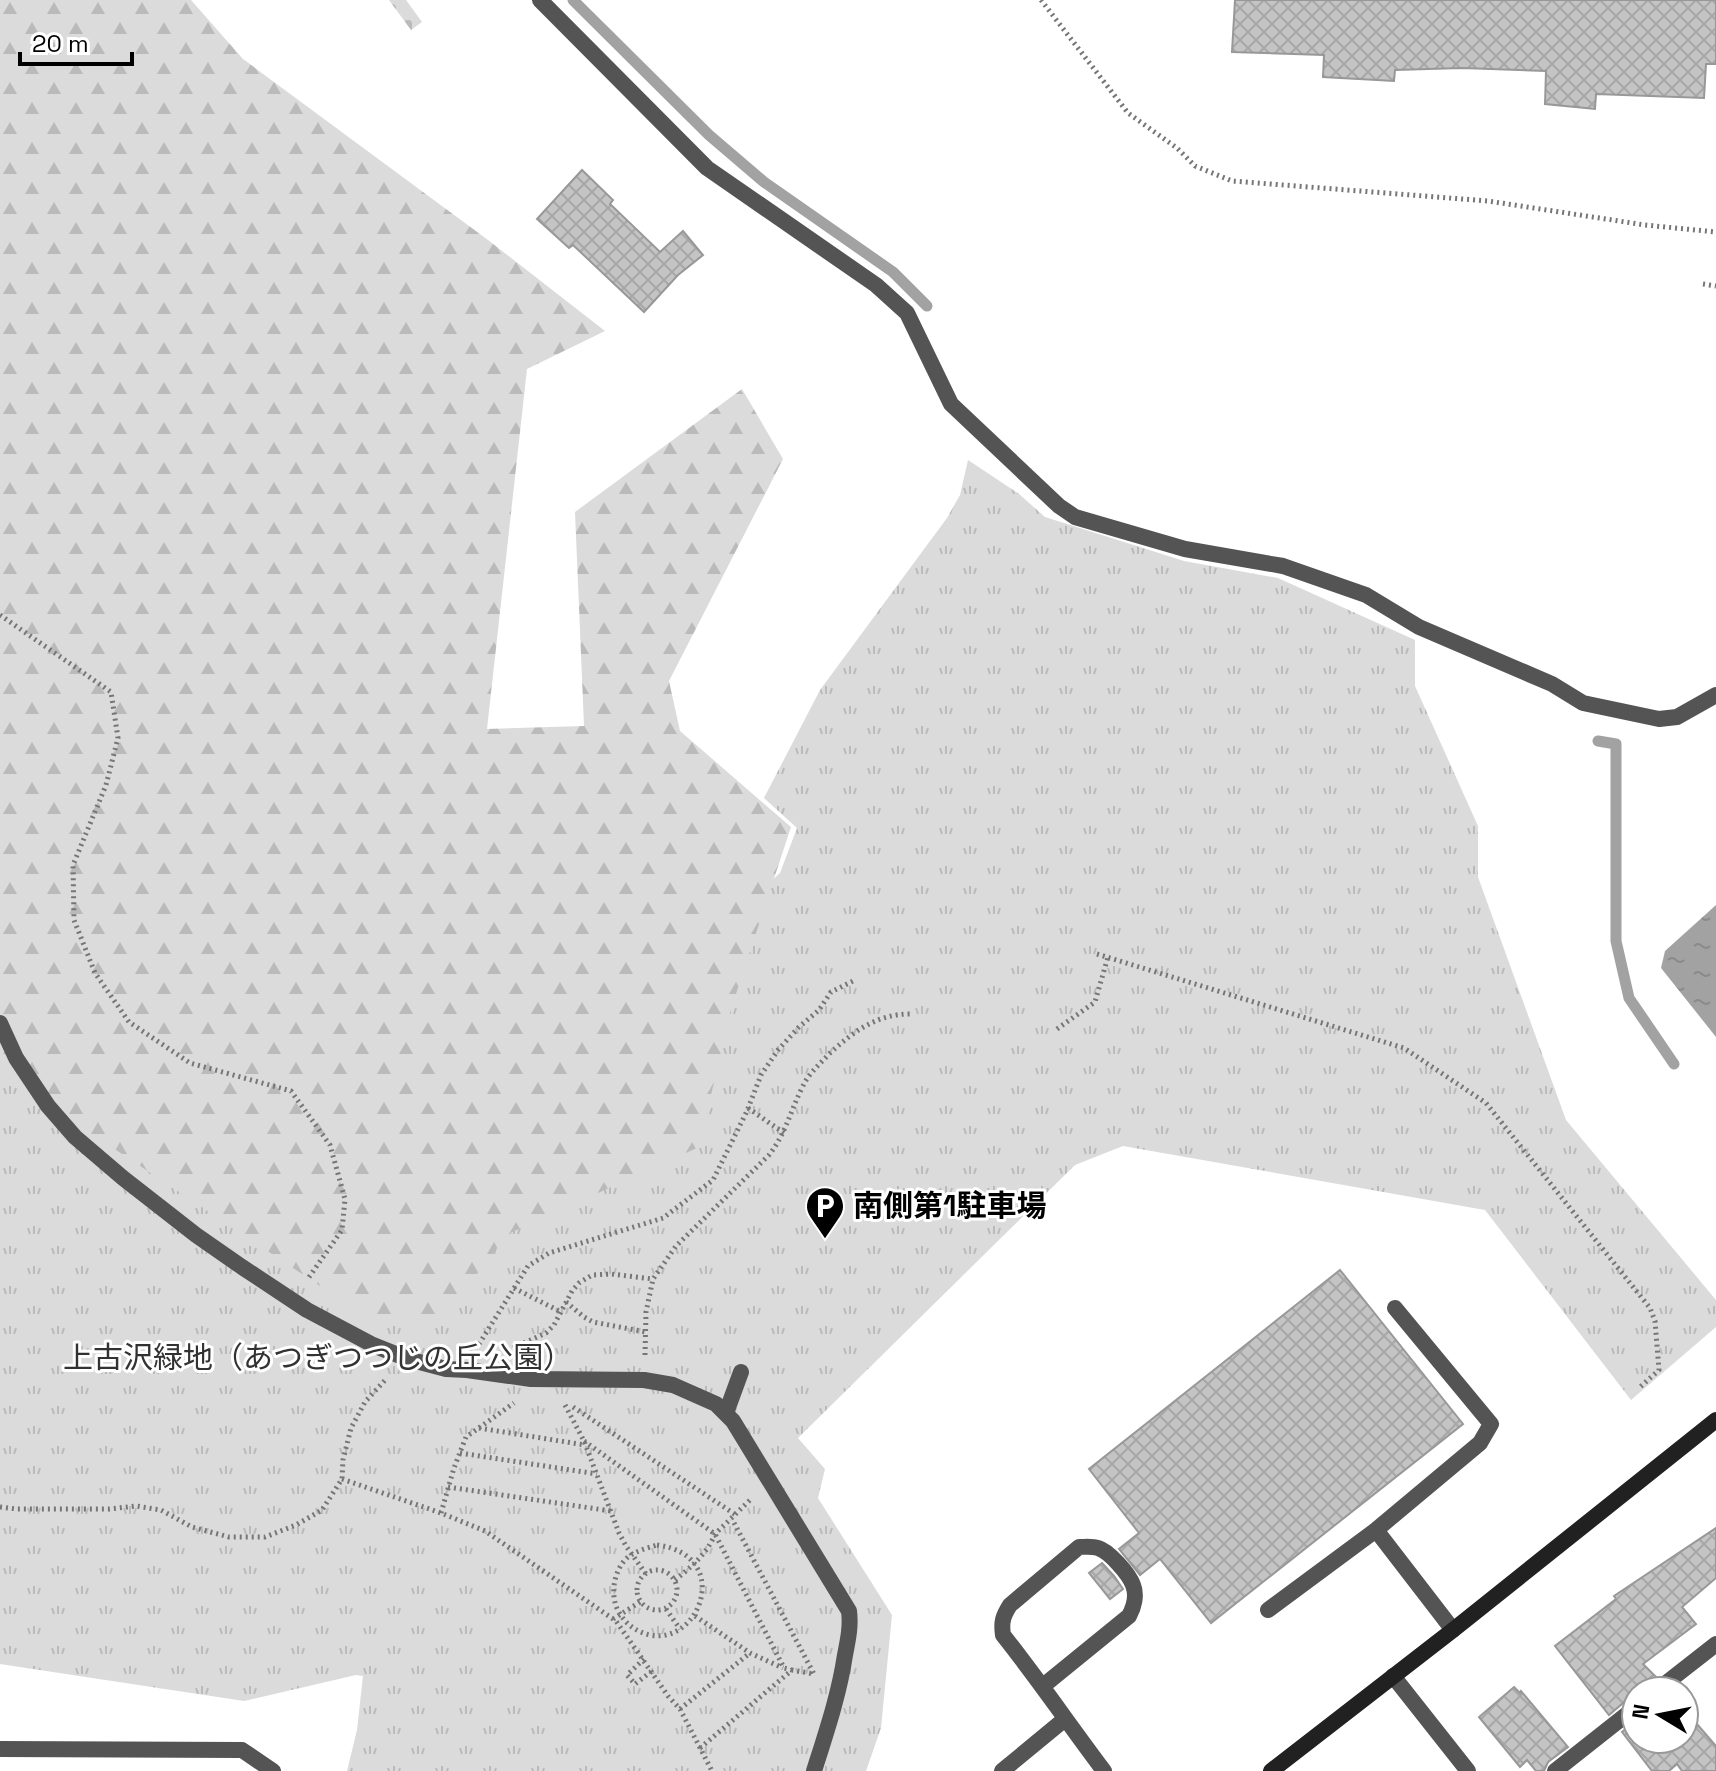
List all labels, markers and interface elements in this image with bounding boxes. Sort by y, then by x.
scale bar [20,16,132,66]
text: 20 m [32,28,89,59]
parking icon: 南側第1駐車場 [804,1185,846,1240]
place label: 南側第1駐車場 [853,1186,1047,1225]
park label: 上古沢緑地（あつぎつつじの丘公園） [63,1338,573,1377]
north arrow [1620,1675,1700,1755]
text: N [1625,1702,1655,1721]

